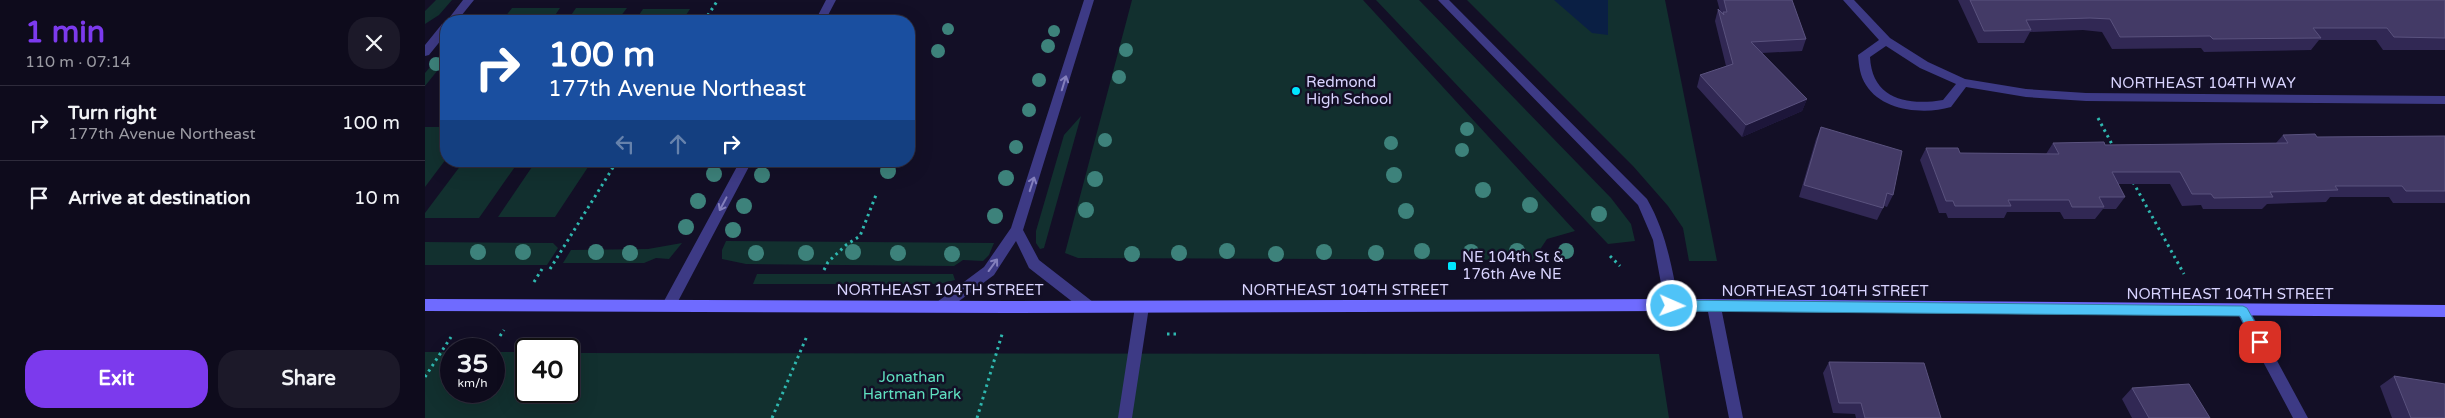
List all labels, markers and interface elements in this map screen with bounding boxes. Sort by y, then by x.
text: 1 min [25,14,105,51]
button: close [348,17,400,69]
text: 100 m [548,34,655,76]
icon: right [465,35,530,100]
text: 110 m · 07:14 [25,52,131,72]
place label: Redmond High School [1306,73,1392,108]
street label: NORTHEAST 104TH WAY [2110,74,2296,92]
one-way arrow [1059,75,1069,91]
text: 177th Avenue Northeast [548,76,806,102]
marker: Redmond High School [1290,85,1302,97]
text: Turn right [68,102,156,124]
icon: right [25,109,53,137]
text: 100 m [342,112,400,134]
text: 177th Avenue Northeast [68,124,256,144]
icon: left [611,130,639,158]
icon: ahead [664,130,692,158]
icon: right [717,130,745,158]
one-way arrow [1028,177,1037,192]
icon: arrive [25,184,53,212]
text: Arrive at destination [68,187,251,209]
text: 10 m [354,187,400,209]
one-way arrow [718,197,728,212]
place label: NE 104th St & 176th Ave NE [1462,248,1564,283]
one-way arrow [988,258,998,272]
marker: NE 104th St & 176th Ave NE [1446,260,1458,272]
position arrow [1645,279,1697,331]
street label: NORTHEAST 104TH STREET [836,281,1044,299]
street label: NORTHEAST 104TH STREET [1241,281,1449,299]
street label: NORTHEAST 104TH STREET [1721,282,1929,300]
street label: NORTHEAST 104TH STREET [2126,285,2334,303]
pin [2239,321,2281,363]
icon: arrive [2246,328,2274,356]
speed limit sign: 40 [515,338,580,403]
text: 35 [457,349,488,379]
button: Exit [25,350,208,408]
button: Share [218,350,400,408]
park label: Jonathan Hartman Park [863,368,961,403]
text: km/h [457,376,488,390]

